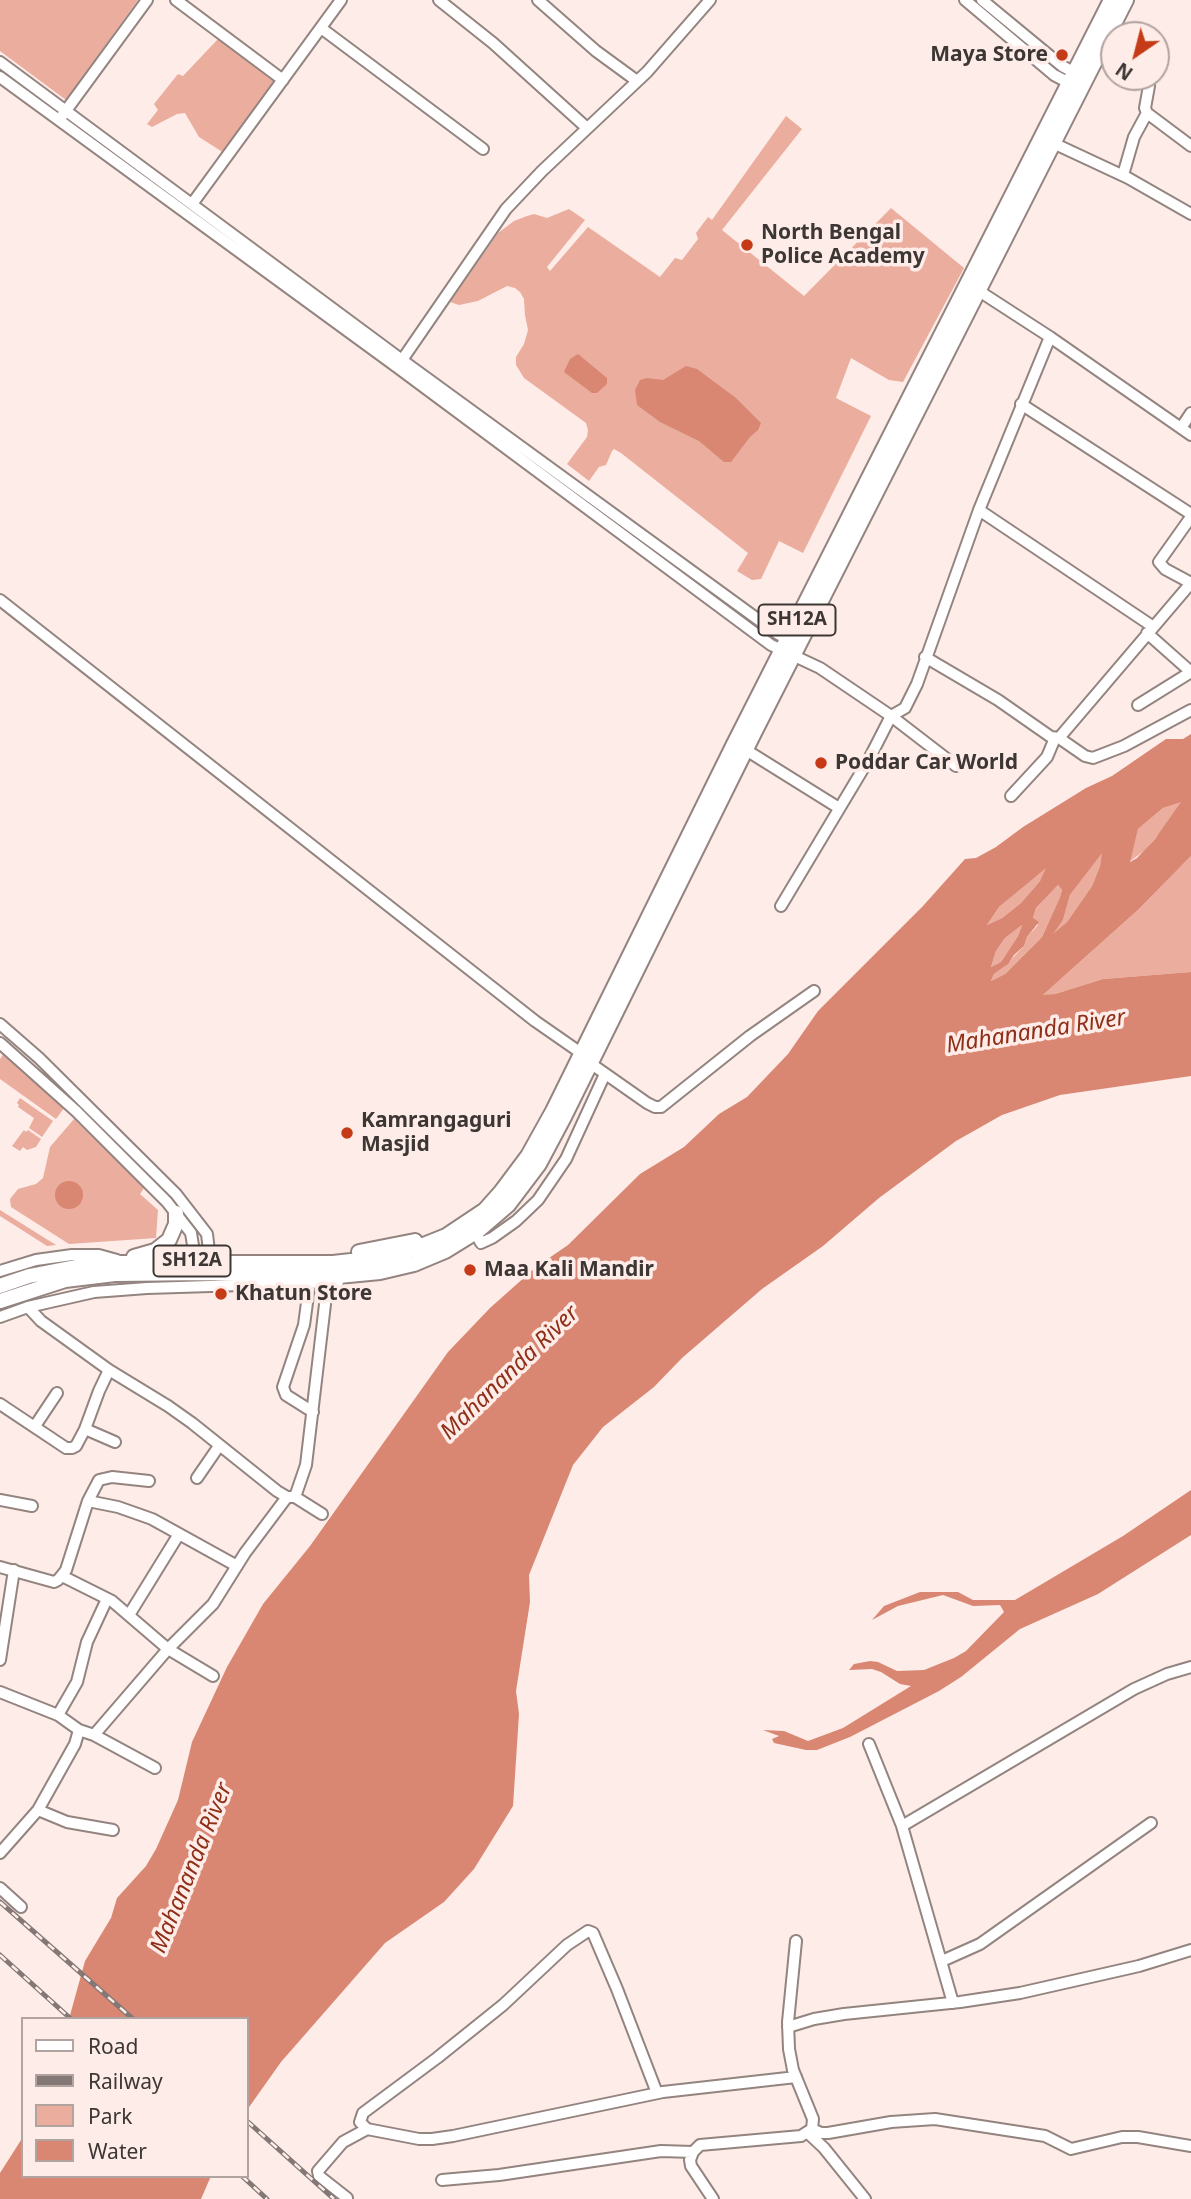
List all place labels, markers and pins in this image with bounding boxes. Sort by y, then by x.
place label: Maya Store [930,42,1048,68]
marker: Maya Store [1054,47,1070,63]
place label: North Bengal Police Academy [761,220,925,270]
marker: North Bengal Police Academy [739,237,755,253]
place label: Poddar Car World [835,750,1018,776]
marker: Poddar Car World [813,755,829,771]
place label: Kamrangaguri Masjid [361,1108,512,1158]
marker: Kamrangaguri Masjid [339,1125,355,1141]
place label: Maa Kali Mandir [484,1257,654,1283]
marker: Maa Kali Mandir [462,1262,478,1278]
place label: Khatun Store [235,1281,372,1307]
marker: Khatun Store [213,1286,229,1302]

